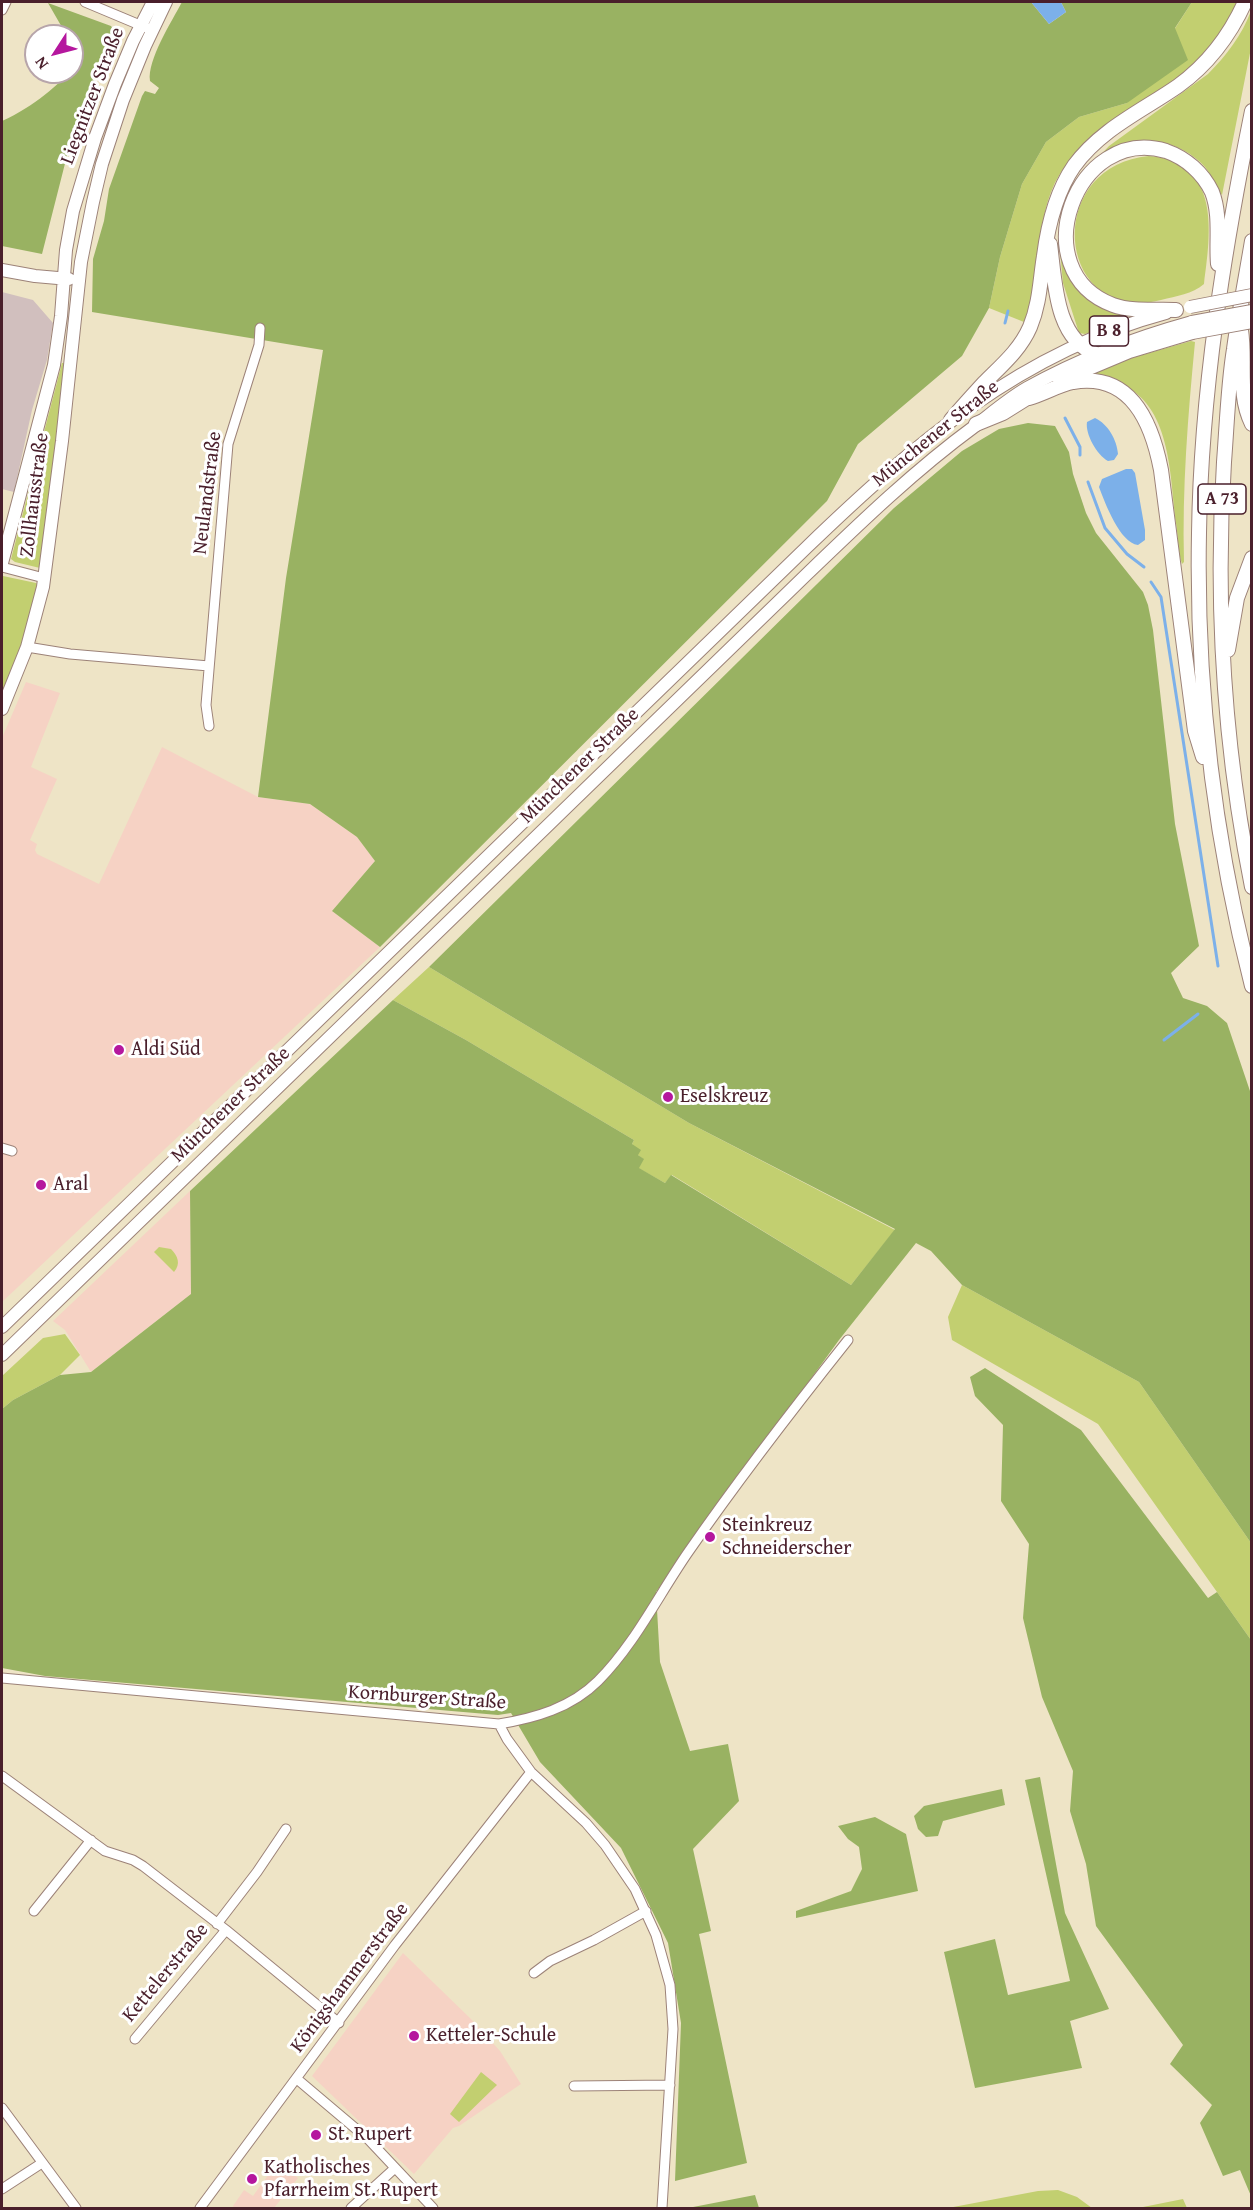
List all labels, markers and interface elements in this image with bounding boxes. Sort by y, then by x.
north arrow [24,24,84,84]
street label: Liegnitzer Straße [56,24,130,168]
text: N [28,52,54,75]
road number: B 8 [1090,316,1128,346]
street label: Münchener Straße [868,375,1004,493]
street label: Neulandstraße [189,430,227,556]
street label: Zollhausstraße [15,431,55,559]
road number: A 73 [1198,484,1246,514]
street label: Münchener Straße [515,703,645,829]
place label: Aldi Süd [131,1038,201,1062]
street label: Münchener Straße [166,1042,296,1168]
marker: Aldi Süd [112,1043,126,1057]
place label: Eselskreuz [680,1085,768,1109]
marker: Eselskreuz [661,1090,675,1104]
place label: Aral [53,1173,88,1197]
marker: Aral [34,1178,48,1192]
place label: Steinkreuz Schneiderscher [722,1514,851,1561]
marker: Steinkreuz Schneiderscher [703,1530,717,1544]
street label: Kornburger Straße [347,1681,507,1715]
street label: Königshammerstraße [286,1898,414,2058]
street label: Kettelerstraße [118,1919,214,2027]
place label: Ketteler-Schule [426,2024,556,2048]
marker: Ketteler-Schule [407,2029,421,2043]
place label: St. Rupert [328,2123,412,2147]
marker: St. Rupert [309,2128,323,2142]
place label: Katholisches Pfarrheim St. Rupert [264,2156,438,2203]
marker: Katholisches Pfarrheim St. Rupert [245,2172,259,2186]

